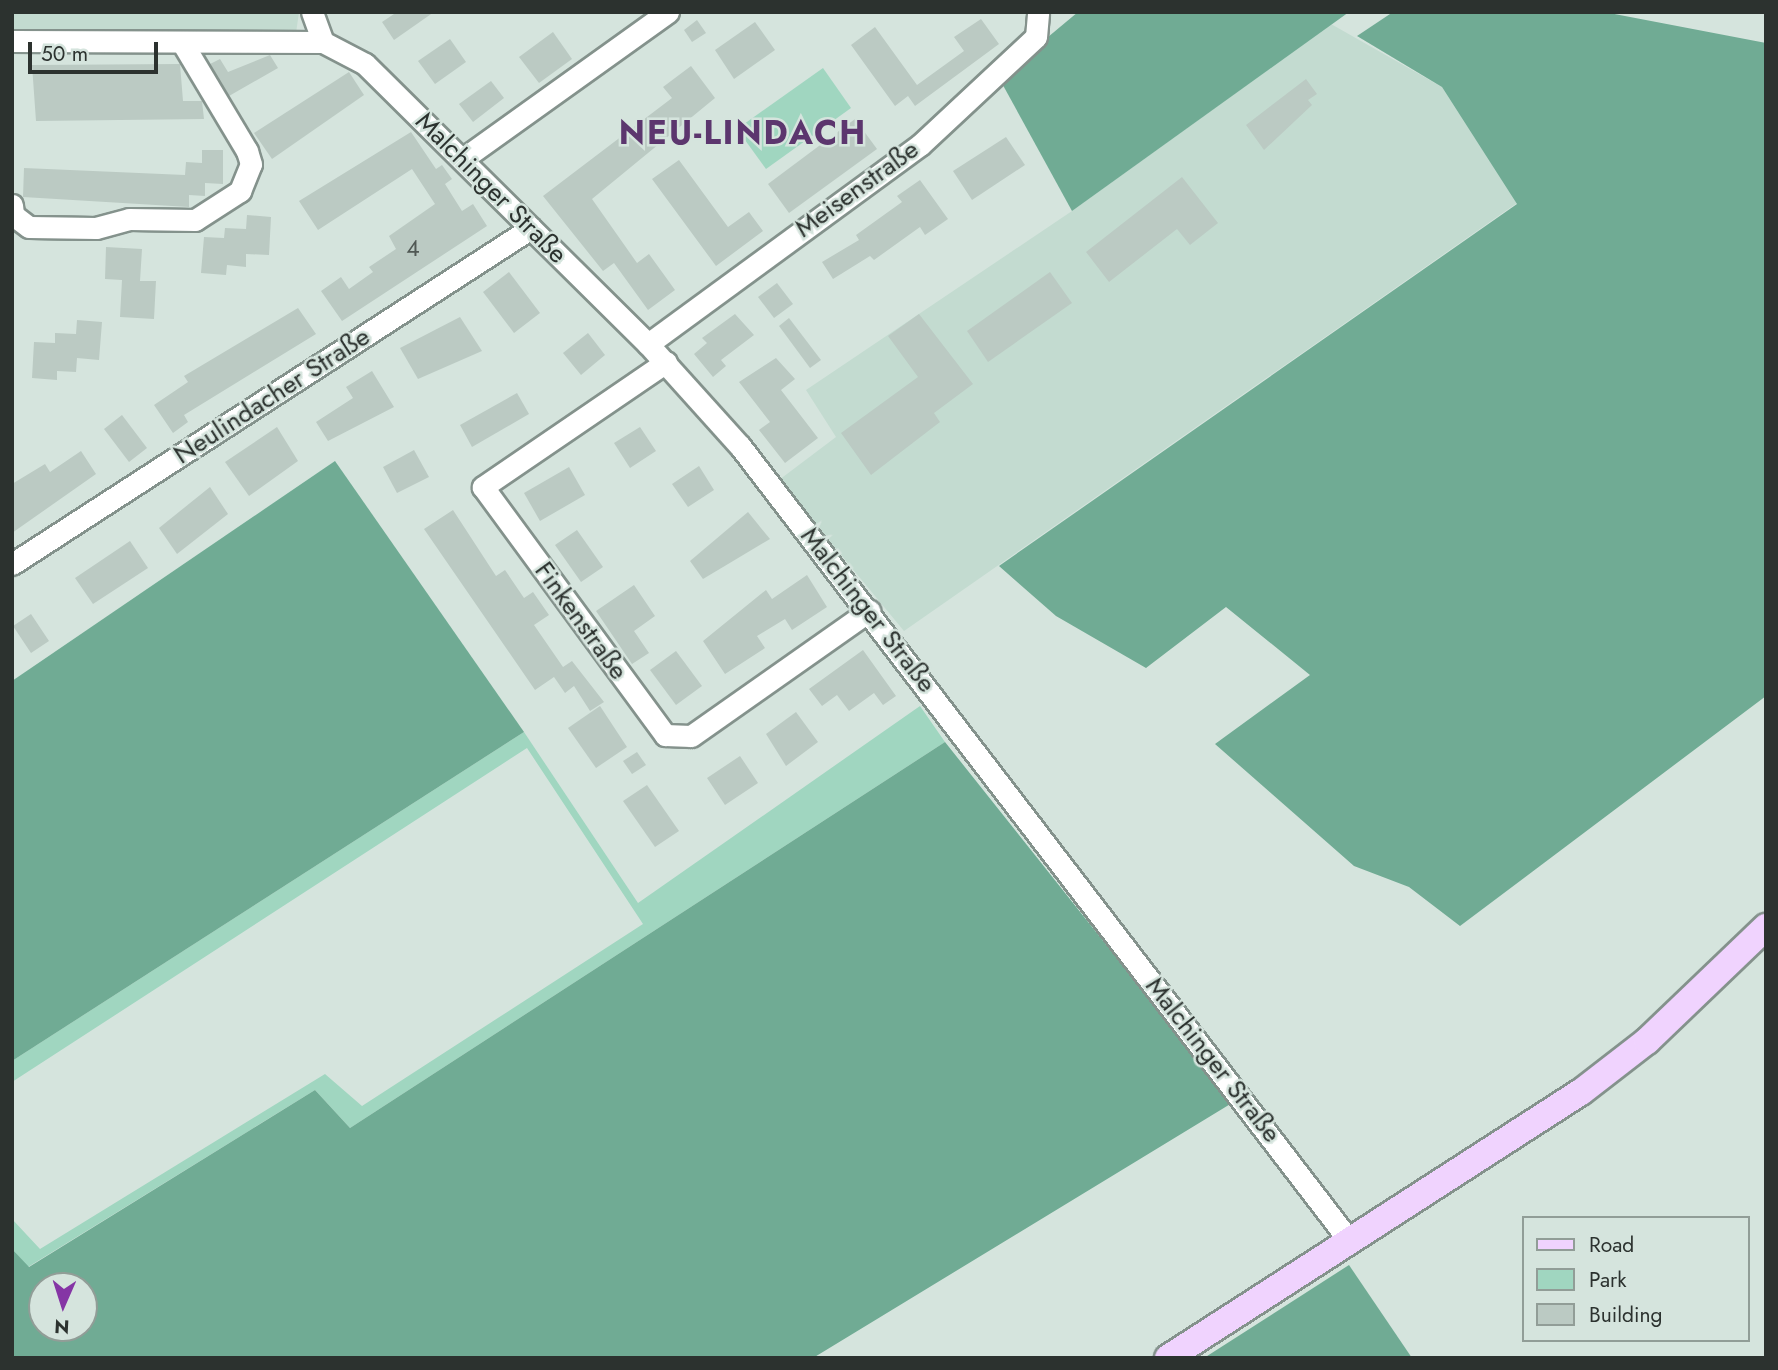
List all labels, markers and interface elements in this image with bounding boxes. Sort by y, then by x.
scale bar [32,28,161,72]
text: 50 m [41,39,88,69]
street label: Malchinger Straße [409,106,573,270]
district label: NEU-LINDACH [620,113,866,153]
street label: Meisenstraße [789,134,925,244]
house number: 4 [406,234,420,262]
street label: Neulindacher Straße [168,321,376,471]
street label: Malchinger Straße [794,521,942,699]
street label: Finkenstraße [528,556,634,686]
street label: Malchinger Straße [1139,971,1287,1149]
legend [1522,1216,1750,1342]
text: Road [1589,1230,1634,1260]
text: Park [1589,1265,1626,1295]
north arrow [28,1272,98,1342]
text: Building [1589,1300,1662,1330]
text: N [54,1313,70,1340]

